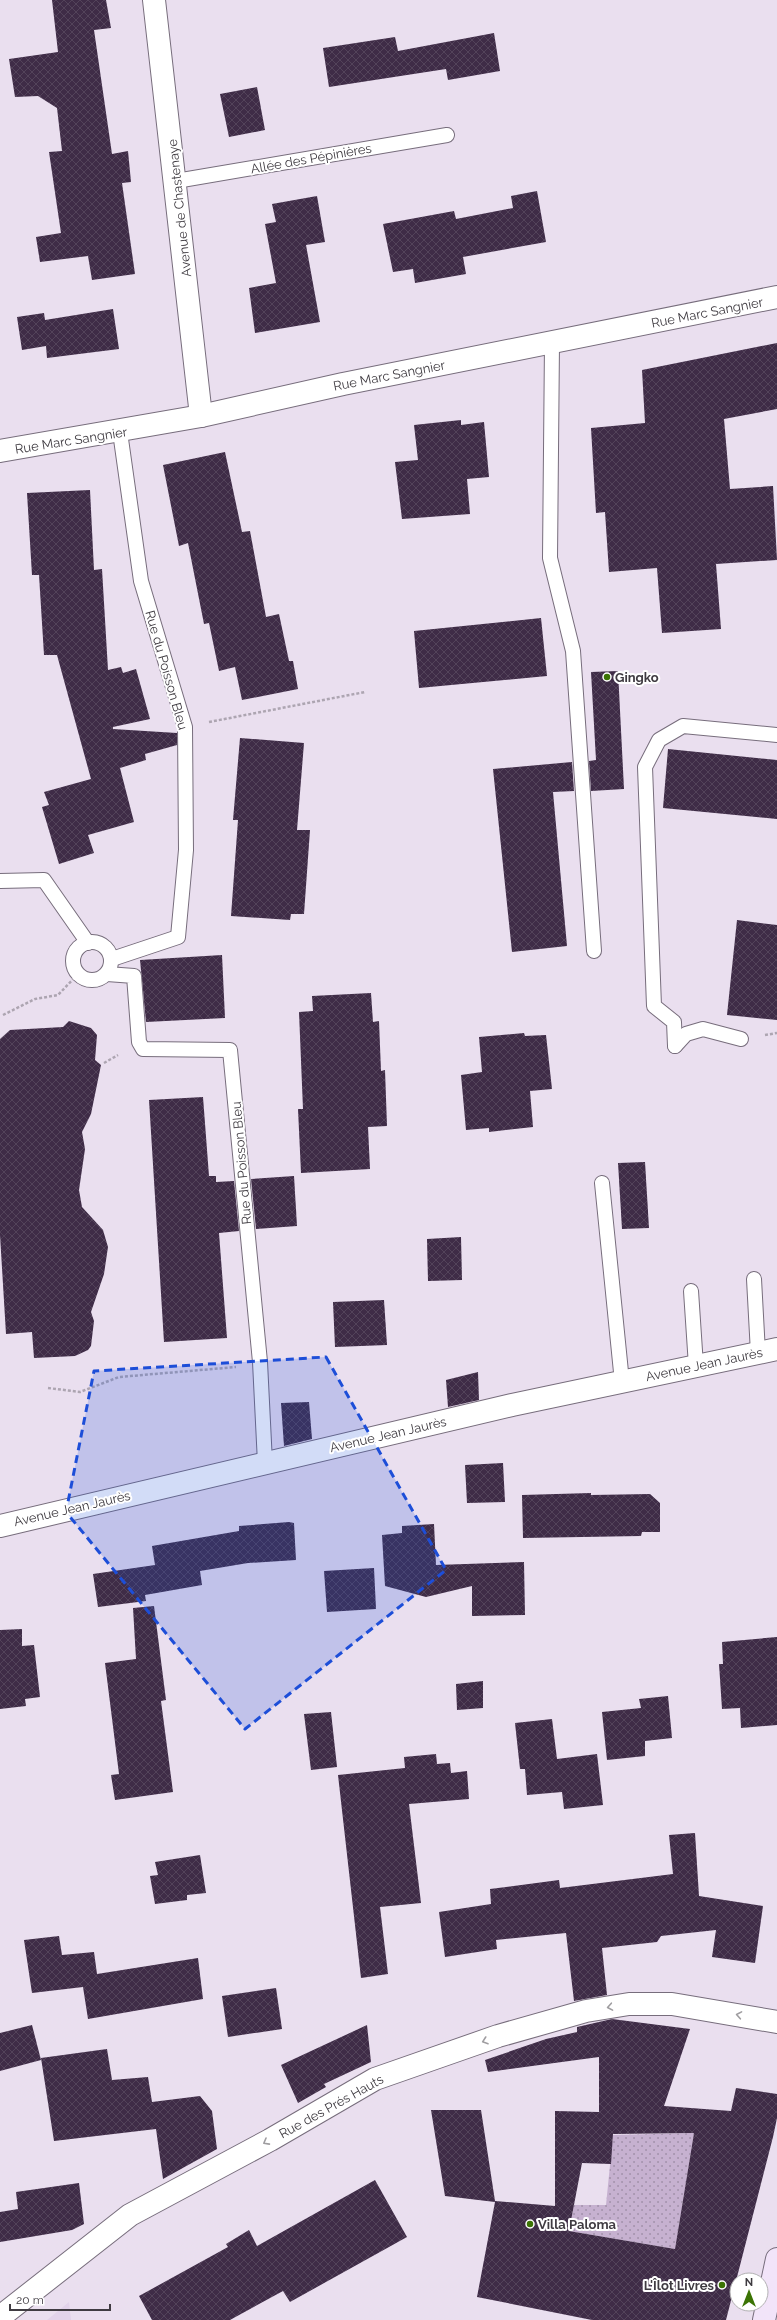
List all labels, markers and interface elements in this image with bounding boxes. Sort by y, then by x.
street label: Avenue de Chastenaye [165,138,194,278]
street label: Allée des Pépinières [249,140,373,177]
street label: Rue Marc Sangnier [650,294,765,331]
street label: Rue Marc Sangnier [332,357,447,394]
street label: Rue Marc Sangnier [14,424,129,457]
street label: Rue du Poisson Bleu [142,609,191,732]
place label: Gingko [615,670,659,685]
marker: Gingko [602,672,612,682]
street label: Rue du Poisson Bleu [229,1101,254,1225]
street label: Avenue Jean Jaurès [644,1345,764,1384]
street label: Avenue Jean Jaurès [328,1414,448,1455]
street label: Avenue Jean Jaurès [12,1488,132,1529]
one-way arrow [607,2002,613,2011]
one-way arrow [735,2012,742,2020]
one-way arrow [481,2036,488,2045]
street label: Rue des Prés Hauts [276,2072,386,2141]
one-way arrow [263,2138,270,2145]
place label: Villa Paloma [538,2217,617,2232]
marker: Villa Paloma [525,2219,535,2229]
north arrow [729,2272,769,2312]
text: N [745,2276,753,2289]
place label: L'Îlot Livres [644,2278,715,2293]
marker: L'Îlot Livres [717,2280,727,2290]
scale bar [10,2286,110,2312]
text: 20 m [16,2293,44,2307]

